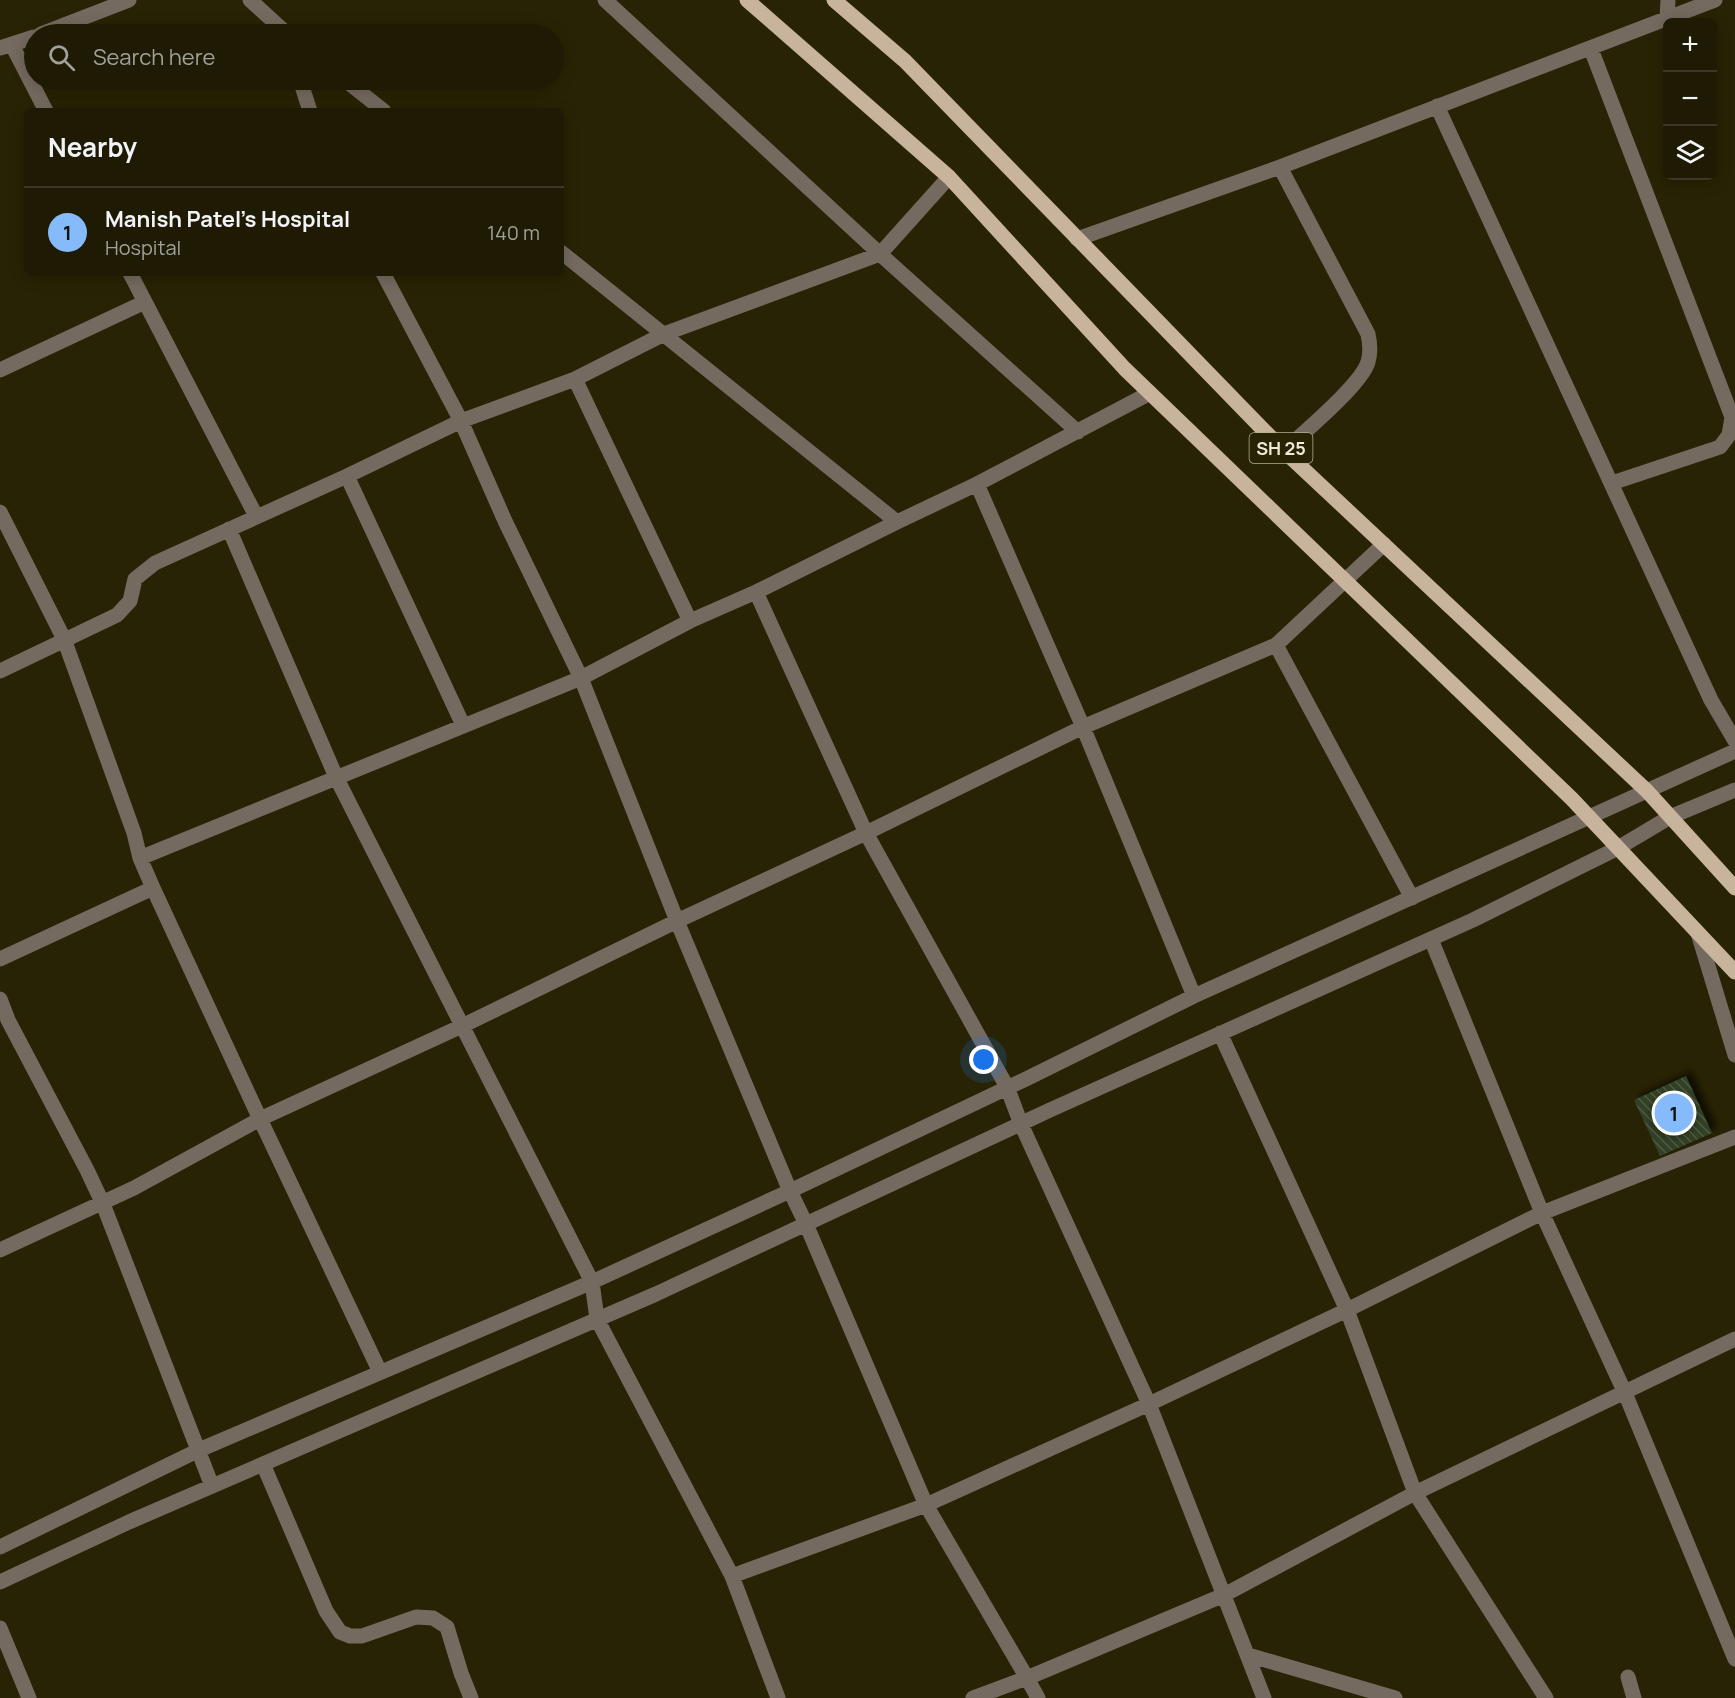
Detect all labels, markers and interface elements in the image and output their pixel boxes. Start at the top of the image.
map controls [1663,18,1717,180]
button: + [1663,18,1717,72]
search box [24,24,564,90]
icon: search [45,41,78,74]
text: Search here [93,42,215,72]
button: − [1663,72,1717,126]
button: layers [1663,126,1717,180]
text: Nearby [48,129,137,165]
text: Manish Patel's Hospital [105,204,350,234]
text: 1 [63,219,72,246]
text: 140 m [487,219,540,246]
text: Hospital [105,234,181,261]
road number: SH 25 [1250,433,1312,463]
your location [969,1045,998,1074]
pin: 1 [1654,1090,1694,1136]

